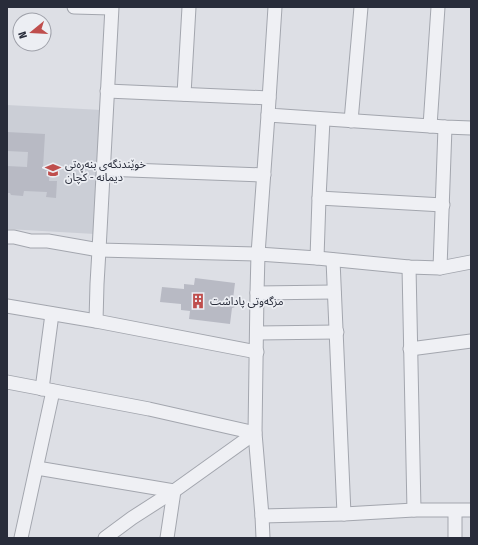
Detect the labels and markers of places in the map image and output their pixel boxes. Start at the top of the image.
place label: خوێندنگەی بنەڕەتی دیمانە - کچان [65,158,146,185]
school or university icon: خوێندنگەی بنەڕەتی دیمانە - کچان [44,161,62,179]
building icon: مزگەوتی پاداشت [189,292,207,310]
place label: مزگەوتی پاداشت [210,295,284,309]

